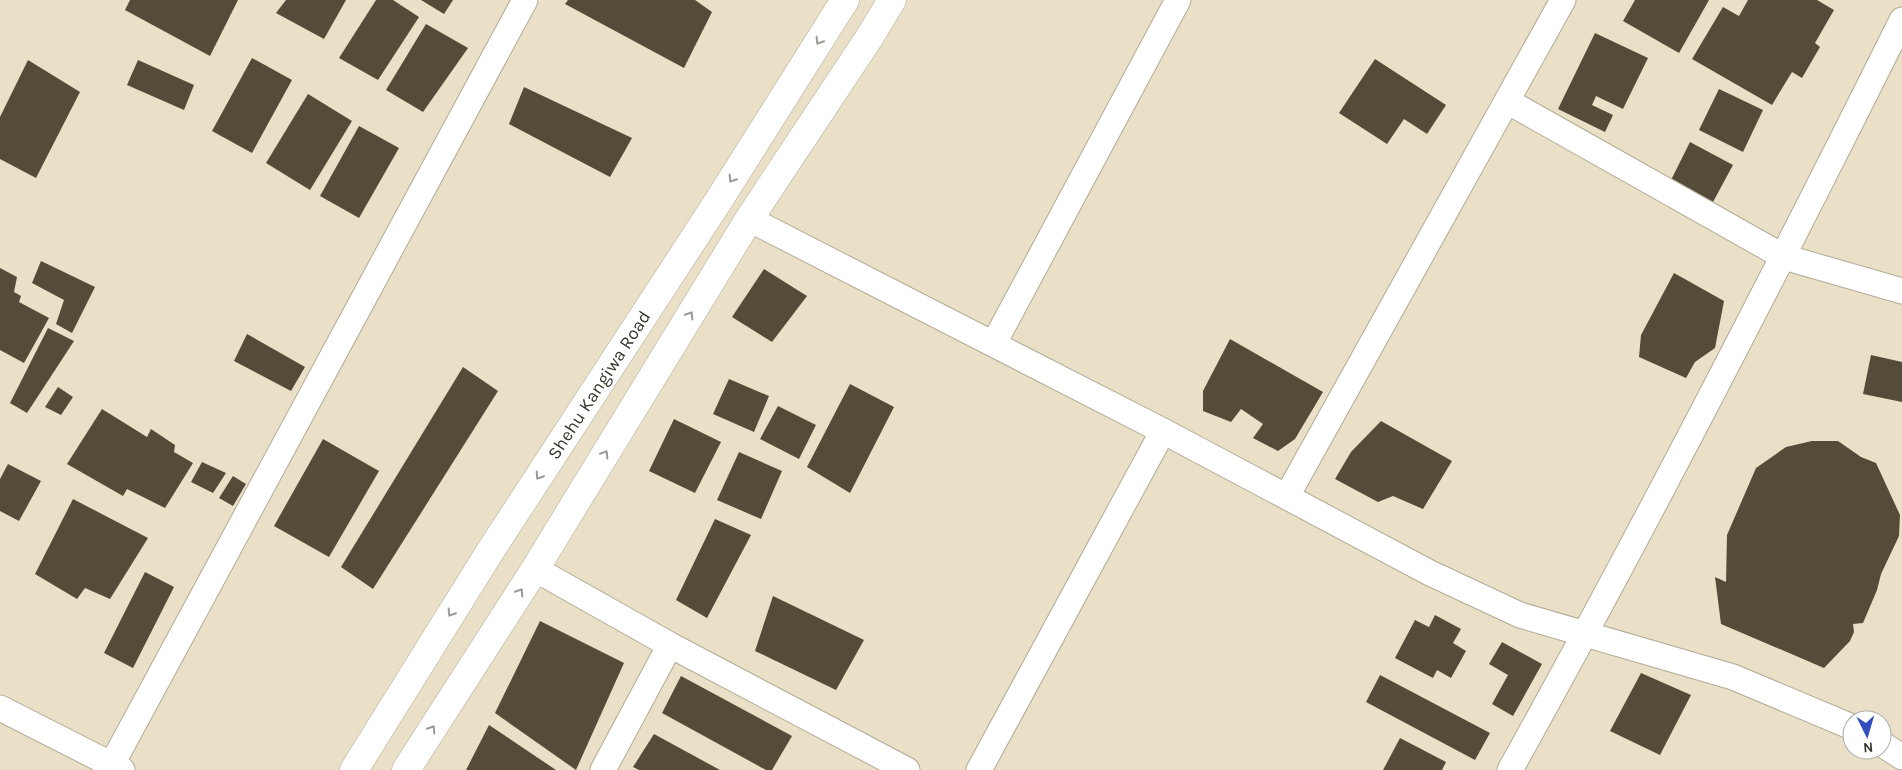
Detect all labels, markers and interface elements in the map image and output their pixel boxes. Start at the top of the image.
one-way arrow [816,36,825,45]
one-way arrow [729,173,739,182]
street label: Shehu Kangiwa Road [543,306,655,464]
one-way arrow [684,312,694,321]
one-way arrow [599,450,609,459]
one-way arrow [536,471,545,480]
one-way arrow [514,588,523,598]
one-way arrow [448,608,458,617]
north arrow [1842,710,1892,760]
one-way arrow [426,725,436,734]
text: N [1862,739,1874,756]

